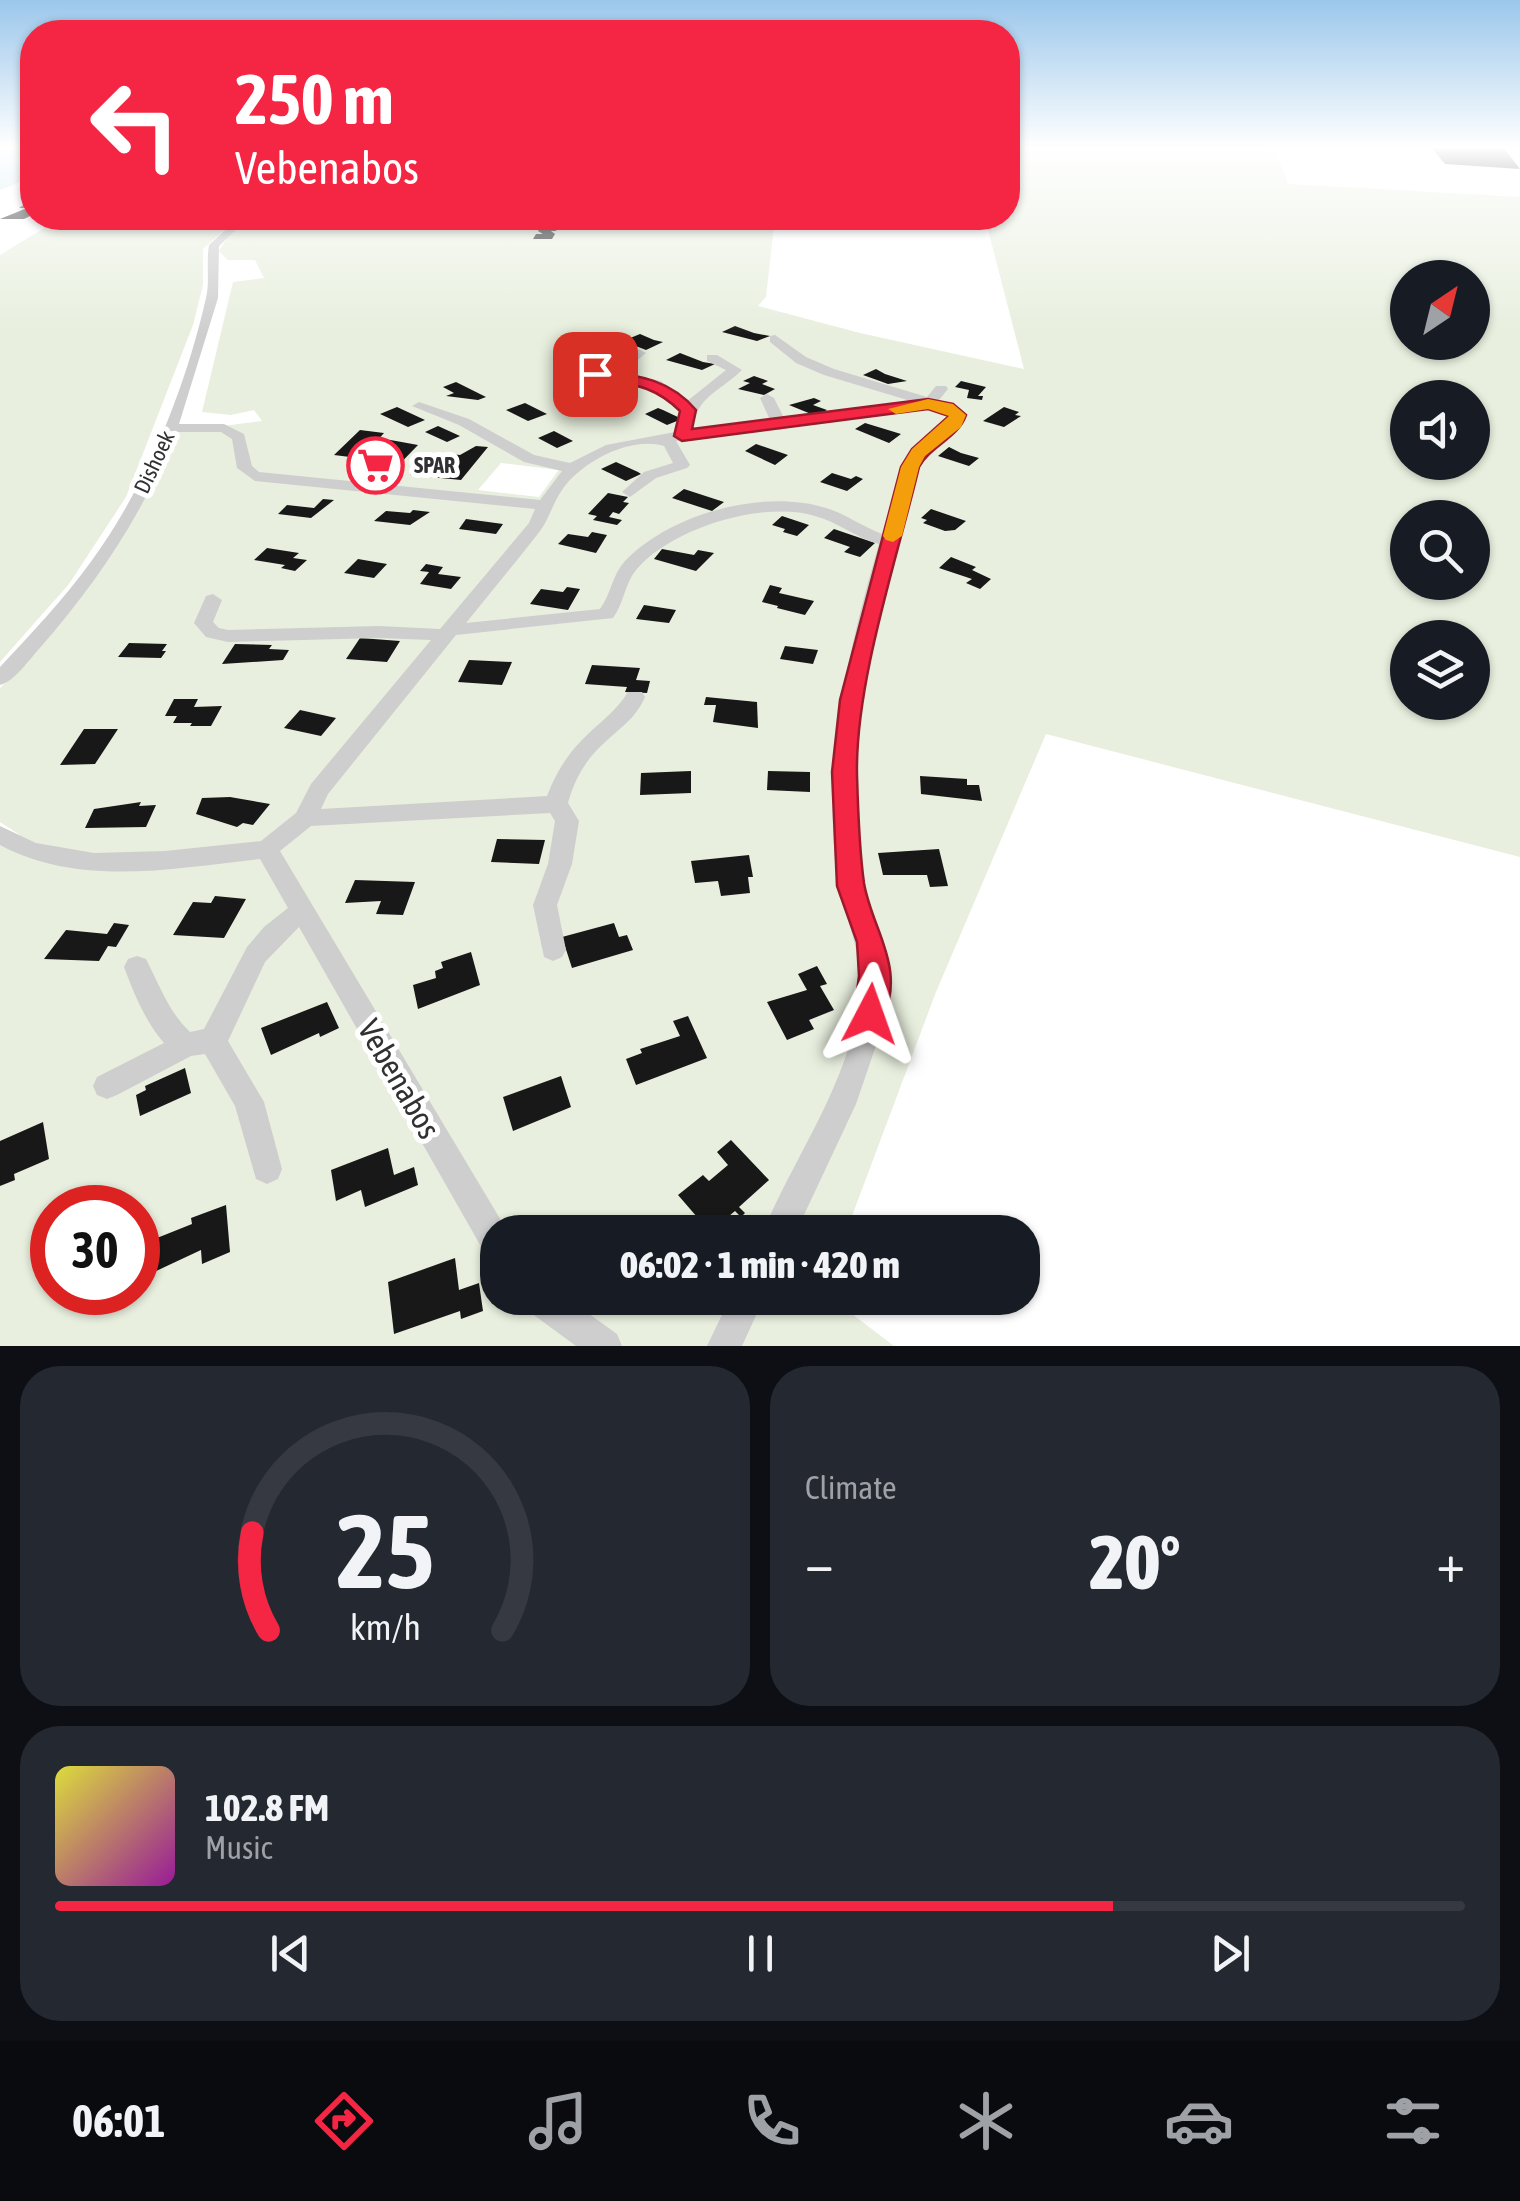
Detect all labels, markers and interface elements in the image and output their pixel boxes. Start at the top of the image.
text: 250 m [235,59,394,139]
icon: left [70,60,200,190]
text: Vebenabos [235,142,419,194]
north arrow [1390,260,1490,360]
map controls [1390,260,1490,720]
pin [553,332,638,417]
icon: arrive [568,347,623,402]
button: sound [1390,380,1490,480]
street label: Dishoek [128,426,180,497]
supermarket icon: SPAR [345,435,405,495]
place label: SPAR [414,452,455,478]
button: search [1390,500,1490,600]
button: layers [1390,620,1490,720]
position arrow [818,962,922,1066]
street label: Vebenabos [351,1013,448,1145]
speed limit sign: 30 [30,1185,160,1315]
text: 06:02 · 1 min · 420 m [620,1243,900,1286]
text: Climate [805,1469,897,1506]
text: 25 [336,1491,434,1610]
text: 20° [1089,1519,1181,1605]
text: − [805,1531,834,1594]
text: + [1436,1531,1465,1594]
text: km/h [350,1607,420,1648]
text: 102.8 FM [205,1786,329,1829]
text: Music [205,1829,272,1866]
icon: previous [263,1926,318,1981]
icon: pause [733,1926,788,1981]
icon: next [1203,1926,1258,1981]
icon: directions [309,2086,379,2156]
icon: music [523,2086,593,2156]
icon: phone [737,2086,807,2156]
icon: climate [951,2086,1021,2156]
icon: car [1164,2086,1234,2156]
icon: filters [1378,2086,1448,2156]
text: 06:01 [72,2095,165,2147]

